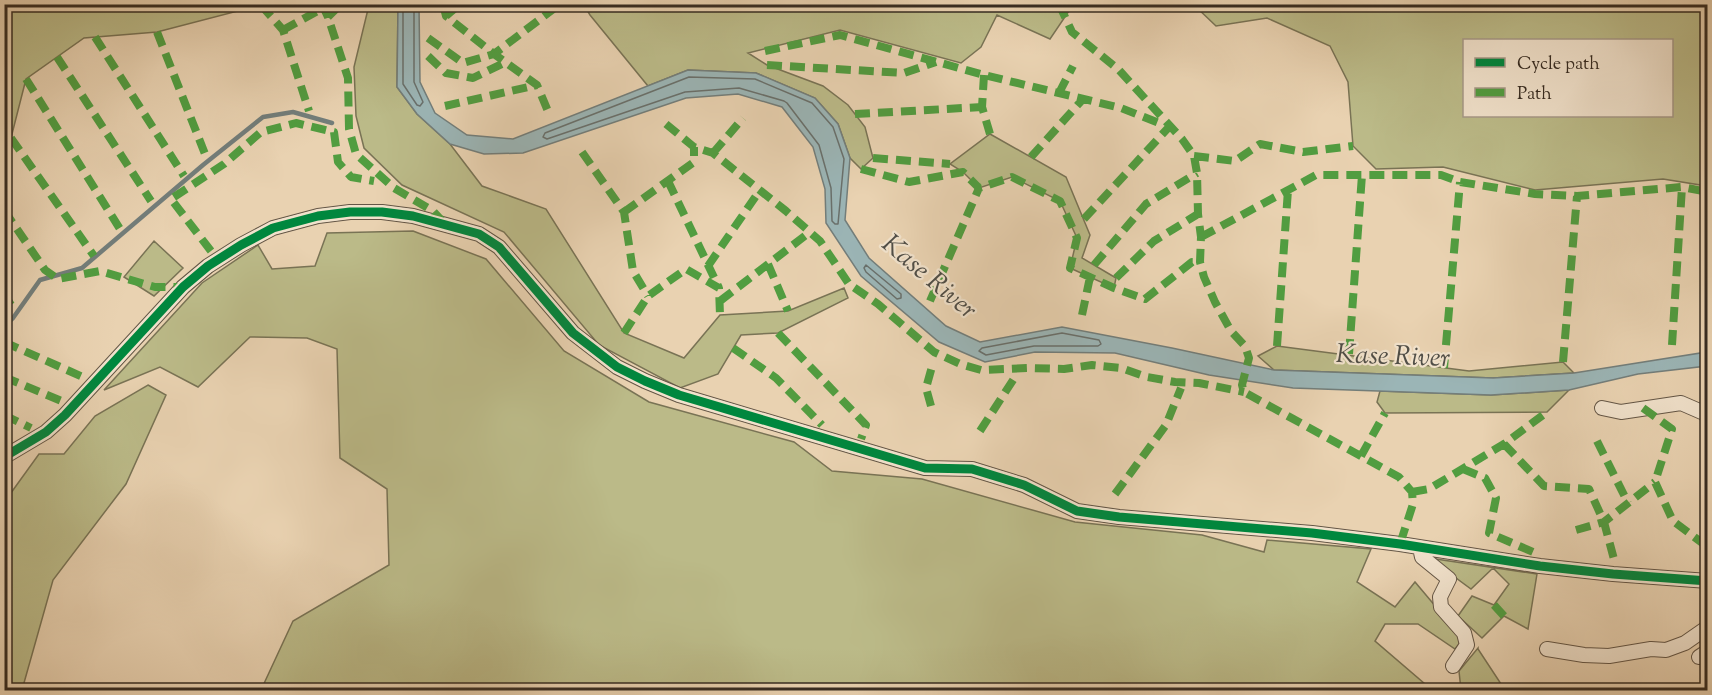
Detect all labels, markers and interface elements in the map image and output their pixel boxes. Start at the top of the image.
legend [1463,39,1673,117]
text: Cycle path [1517,52,1600,78]
text: Path [1517,82,1552,108]
water label: Kase River [872,226,985,330]
water label: Kase River [1335,336,1451,379]

